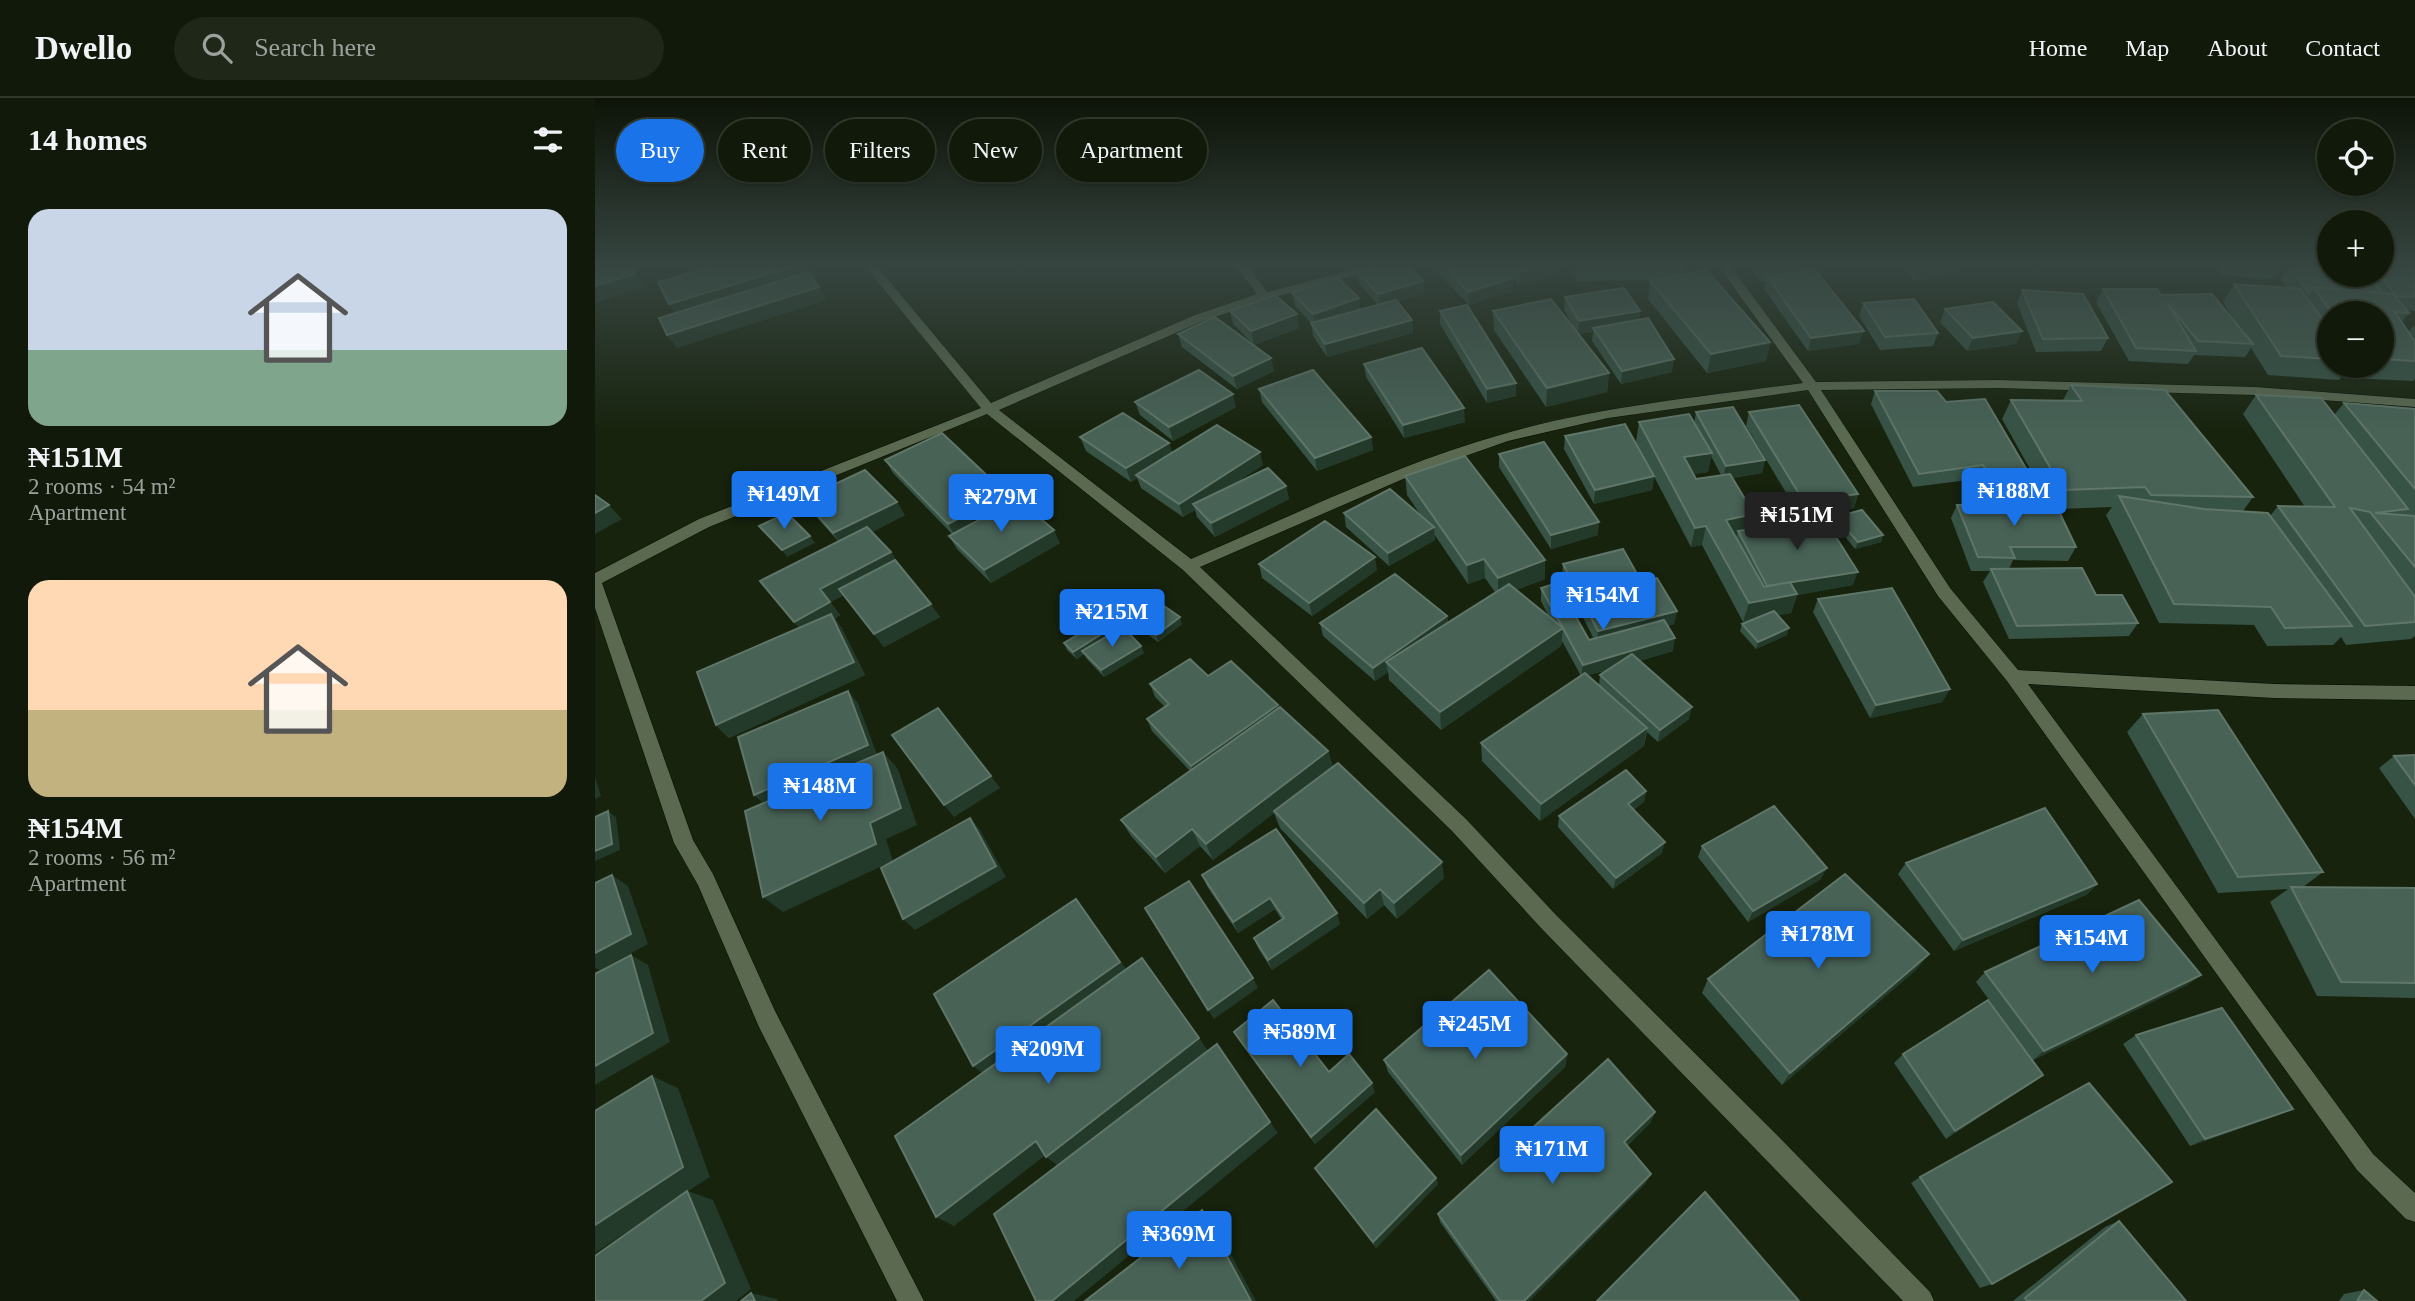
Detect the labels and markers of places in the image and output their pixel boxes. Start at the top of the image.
pin: ₦188M [1965,468,2063,528]
pin: ₦149M [735,472,833,531]
pin: ₦279M [952,474,1050,534]
pin: ₦151M [1748,492,1846,552]
pin: ₦154M [1554,573,1652,632]
pin: ₦215M [1063,589,1161,649]
pin: ₦148M [771,764,869,823]
pin: ₦178M [1769,912,1867,971]
pin: ₦154M [2043,916,2141,975]
pin: ₦245M [1426,1002,1524,1061]
pin: ₦589M [1251,1010,1349,1069]
pin: ₦209M [999,1026,1097,1086]
pin: ₦171M [1503,1126,1601,1186]
pin: ₦369M [1130,1212,1228,1271]

